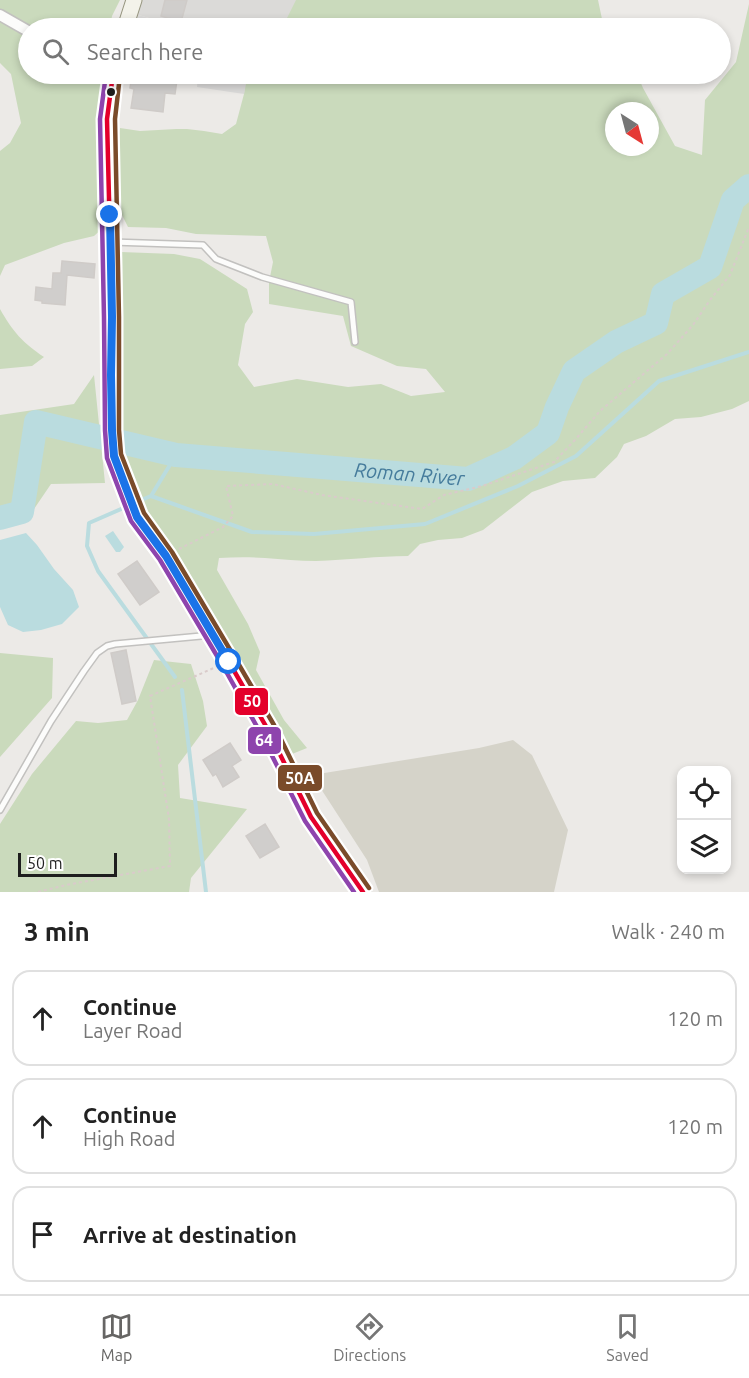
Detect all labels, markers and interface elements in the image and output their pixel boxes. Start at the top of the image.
search box [18,18,731,84]
icon: search [39,35,72,68]
text: Search here [87,39,203,64]
unlabelled marker [105,86,117,98]
north arrow [605,102,659,156]
route end [96,201,122,227]
water label: Roman River [354,458,467,490]
route start [215,648,241,674]
line badge: 50 [234,687,269,716]
text: 50 [243,692,261,710]
line badge: 64 [247,726,282,755]
text: 64 [255,731,273,749]
line badge: 50A [277,764,323,792]
map controls [677,766,731,874]
button: locate [677,766,731,820]
text: 50A [285,769,315,787]
button: layers [677,820,731,874]
scale bar [18,850,117,878]
text: 50 m [27,854,63,872]
text: 3 min [24,917,90,946]
text: Walk · 240 m [612,920,725,943]
text: Continue [83,994,177,1019]
icon: ahead [26,1002,59,1035]
text: 120 m [667,1007,723,1030]
text: Layer Road [83,1019,182,1042]
text: Continue [83,1102,177,1127]
icon: ahead [26,1110,59,1143]
text: 120 m [667,1115,723,1138]
text: High Road [83,1127,175,1150]
icon: arrive [26,1218,59,1251]
text: Arrive at destination [83,1222,297,1247]
tab: Map [100,1310,133,1364]
tab: Directions [333,1310,406,1364]
tab: Saved [606,1310,649,1364]

